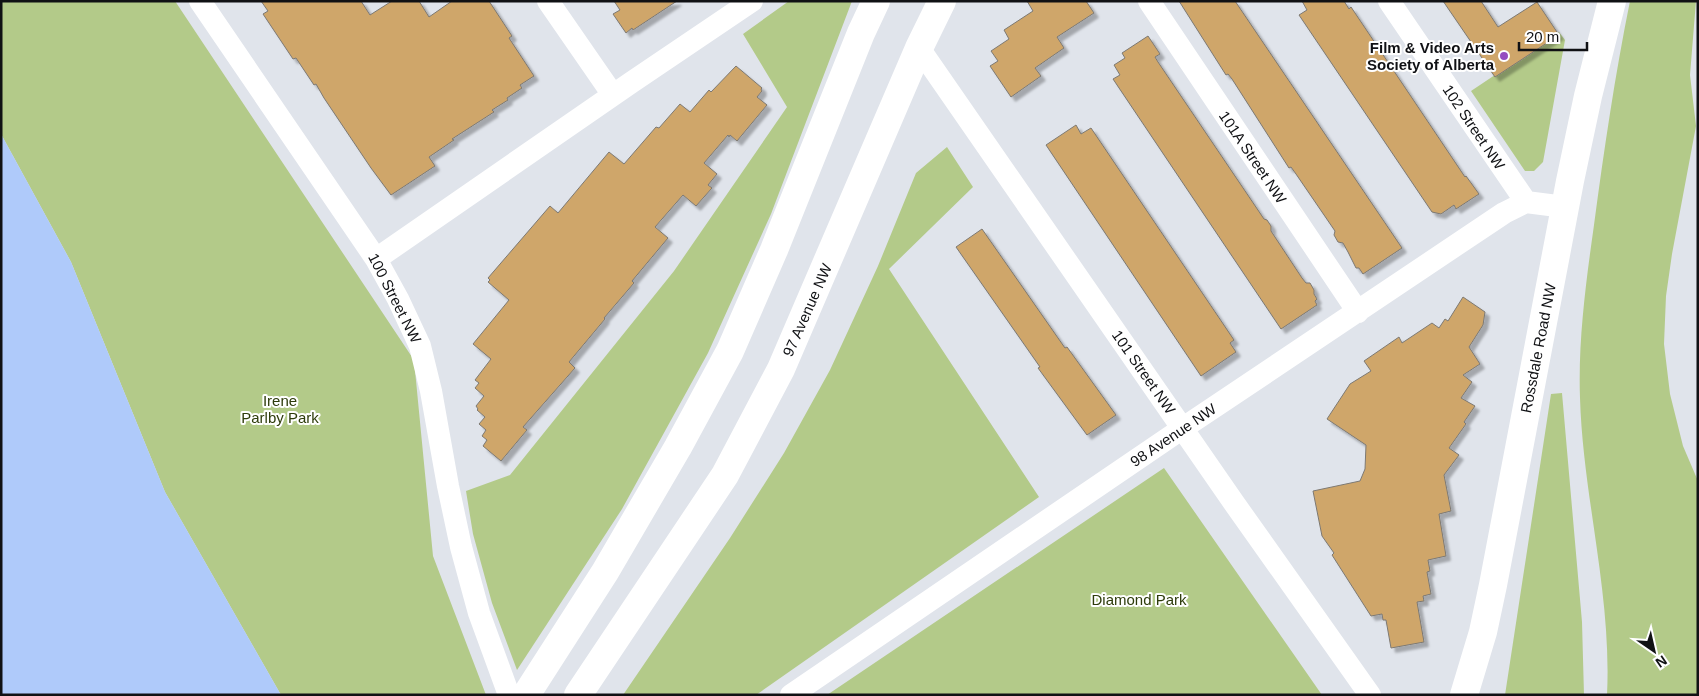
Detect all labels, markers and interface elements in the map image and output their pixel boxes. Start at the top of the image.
scale bar [1519,20,1586,52]
text: 20 m [1526,28,1559,45]
place label: Film & Video Arts Society of Alberta [1367,39,1495,73]
marker: Film & Video Arts Society of Alberta [1498,50,1510,62]
street label: 102 Street NW [1439,81,1509,173]
street label: 101A Street NW [1216,108,1291,207]
street label: 100 Street NW [365,250,425,346]
street label: 97 Avenue NW [779,260,835,359]
street label: Rossdale Road NW [1517,281,1559,414]
street label: 101 Street NW [1109,327,1180,418]
park label: Irene Parlby Park [241,392,319,426]
street label: 98 Avenue NW [1127,400,1220,470]
park label: Diamond Park [1091,591,1187,608]
north arrow [1629,626,1679,676]
text: N [1653,652,1670,671]

